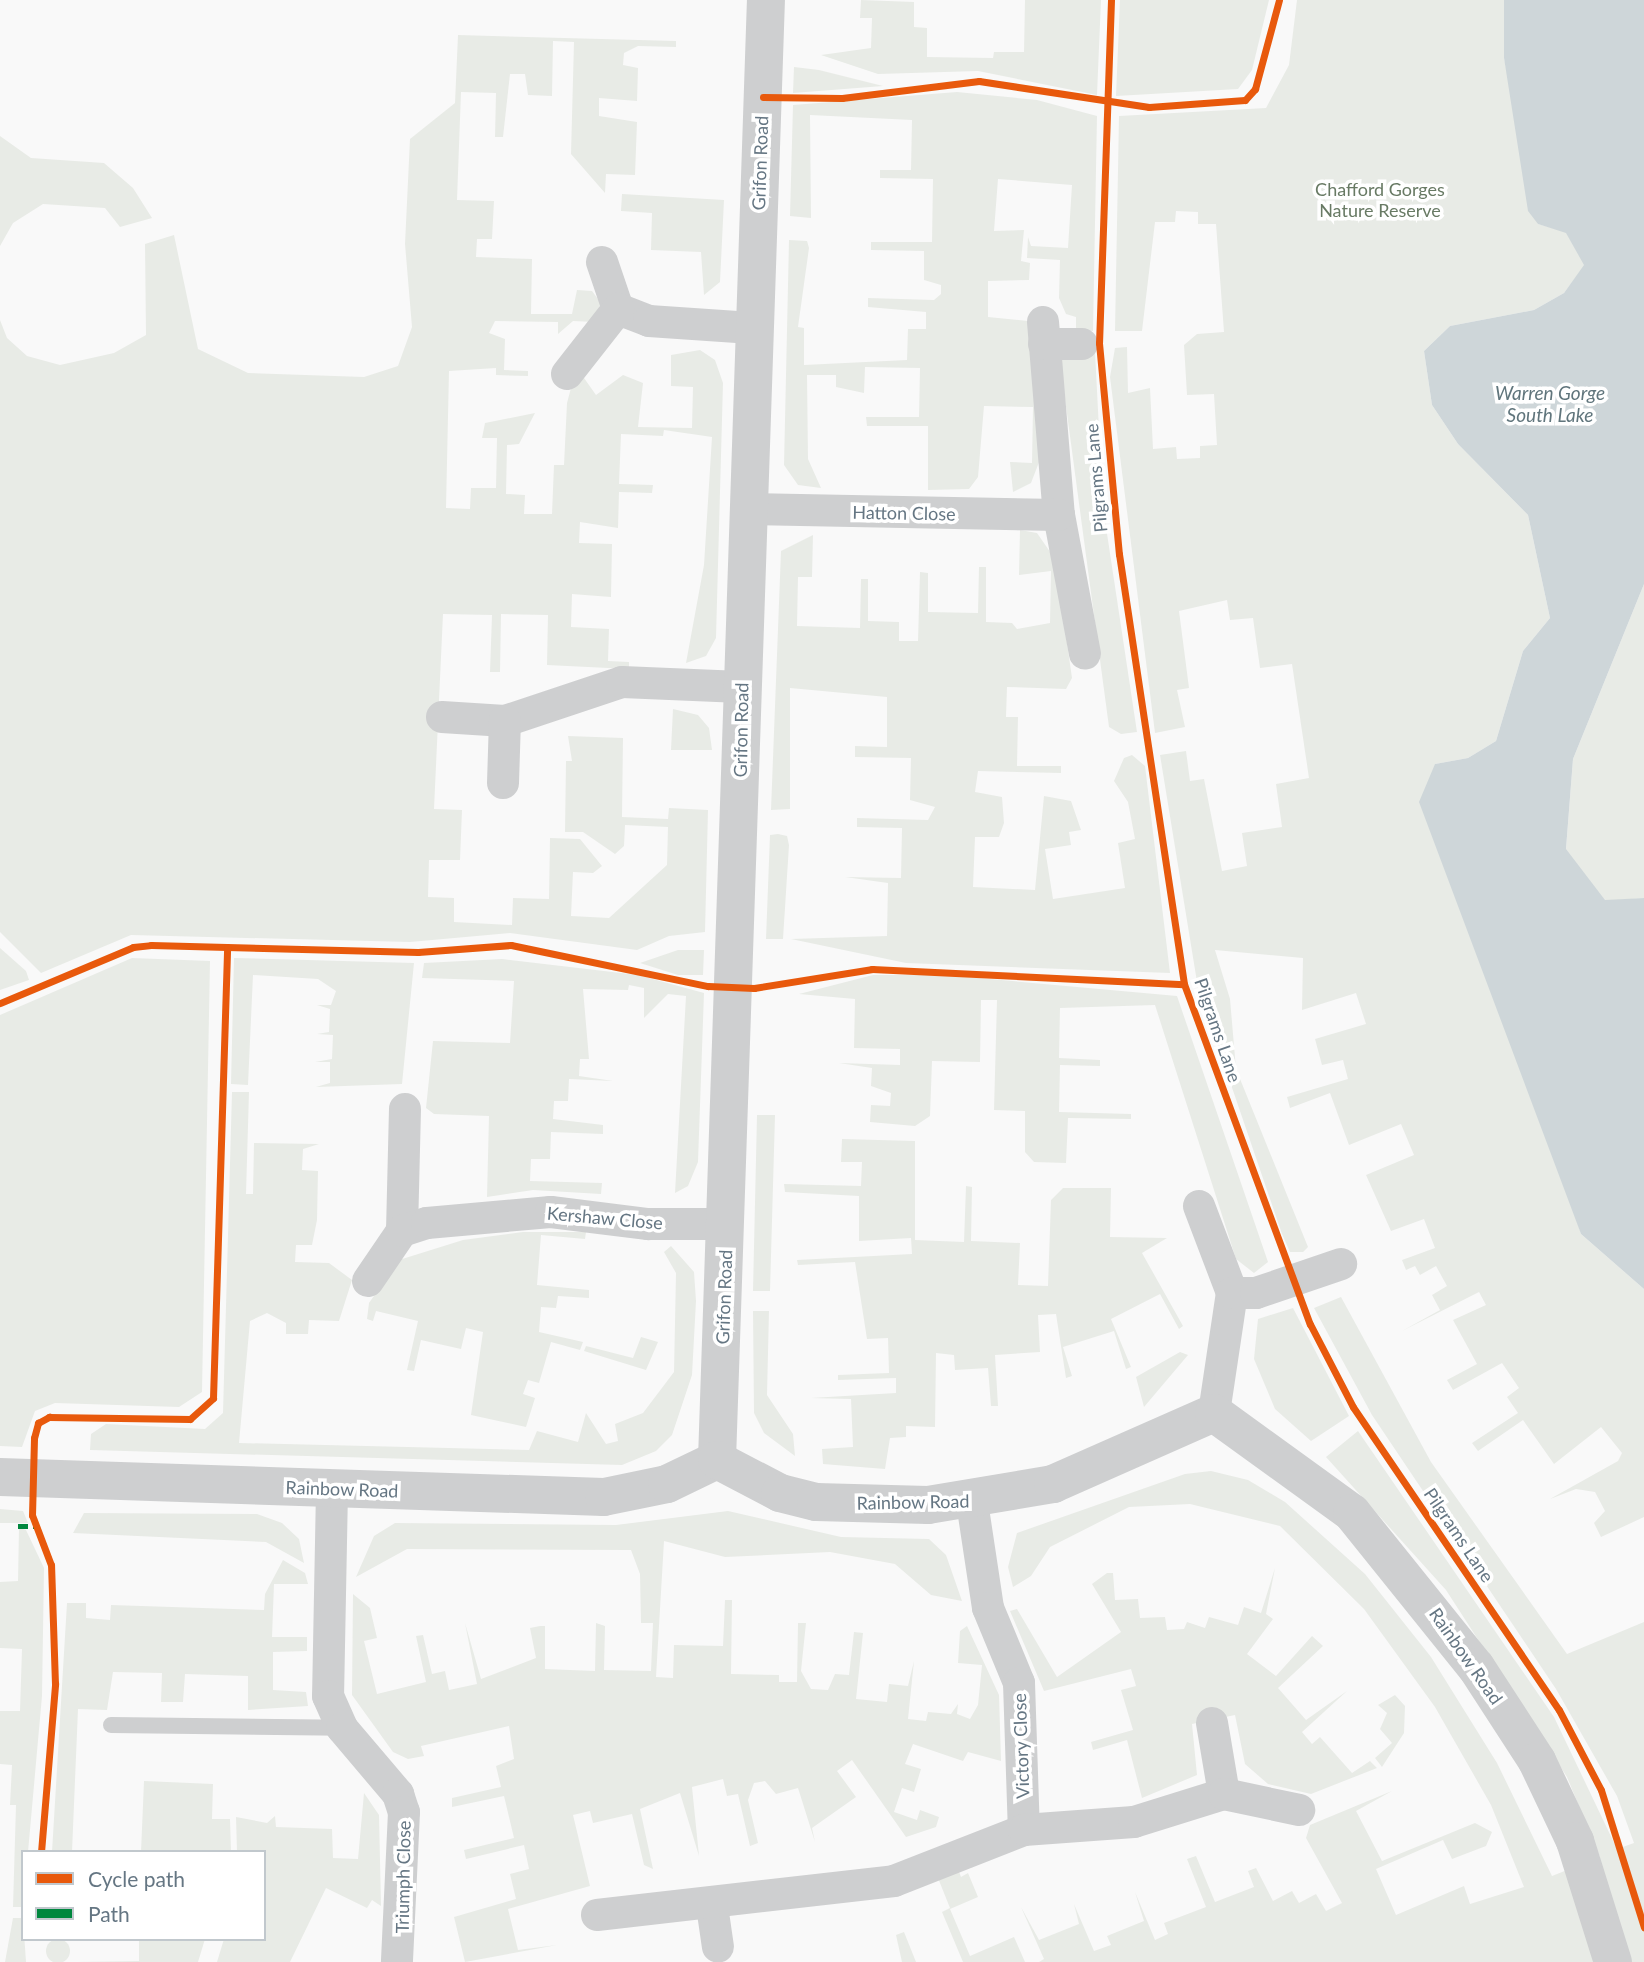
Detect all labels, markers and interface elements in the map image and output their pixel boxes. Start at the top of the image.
street label: Grifon Road [748,115,772,211]
park label: Chafford Gorges Nature Reserve [1315,179,1445,222]
water label: Warren Gorge South Lake [1495,382,1605,426]
street label: Pilgrams Lane [1080,423,1112,533]
street label: Hatton Close [852,501,956,525]
street label: Grifon Road [729,682,753,778]
street label: Pilgrams Lane [1190,975,1246,1085]
street label: Kershaw Close [546,1202,664,1234]
street label: Grifon Road [712,1249,736,1345]
street label: Rainbow Road [285,1476,399,1502]
street label: Pilgrams Lane [1420,1484,1498,1586]
street label: Rainbow Road [856,1490,970,1514]
street label: Rainbow Road [1425,1603,1507,1709]
street label: Victory Close [1008,1693,1034,1799]
street label: Triumph Close [391,1820,415,1934]
legend [21,1850,266,1941]
text: Cycle path [88,1866,185,1891]
text: Path [88,1901,130,1926]

